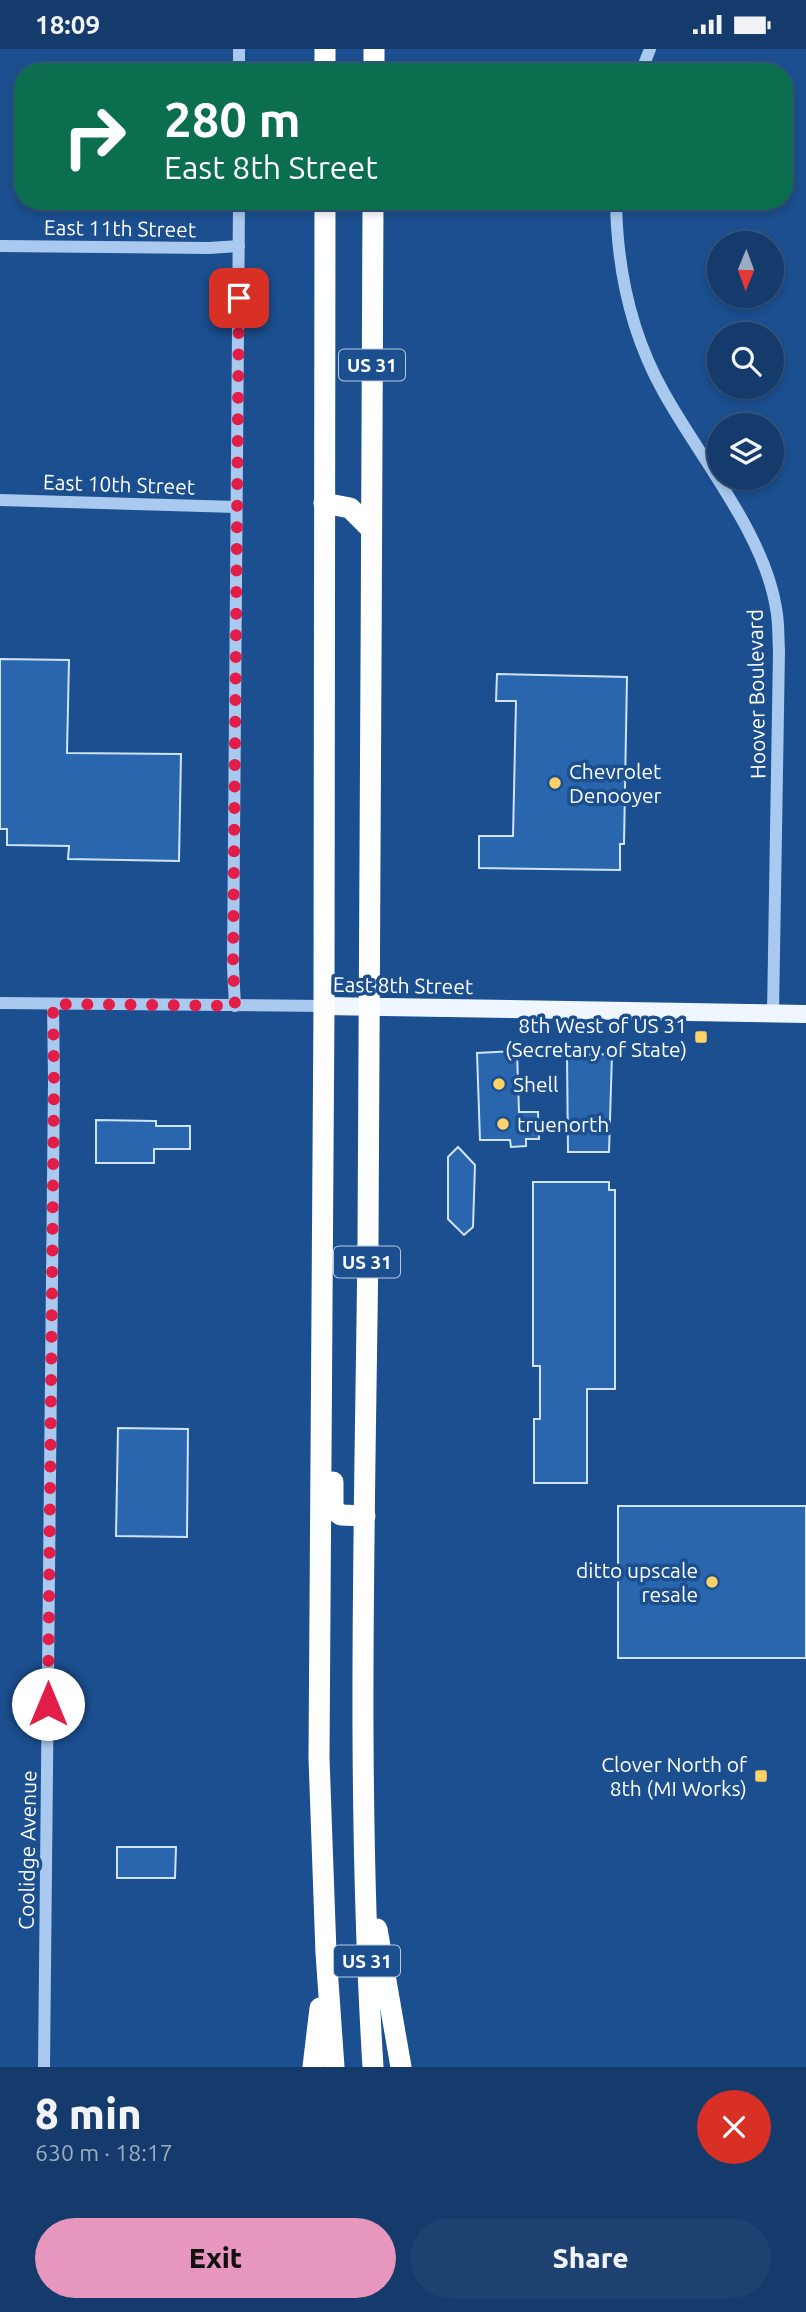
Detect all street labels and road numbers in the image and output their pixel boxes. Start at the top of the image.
street label: East 11th Street [44,215,196,241]
road number: US 31 [339,349,405,381]
street label: East 10th Street [43,469,195,499]
street label: Hoover Boulevard [743,609,769,779]
street label: East 8th Street [333,972,473,998]
road number: US 31 [334,1247,400,1277]
street label: Coolidge Avenue [14,1770,40,1930]
road number: US 31 [334,1945,400,1977]

